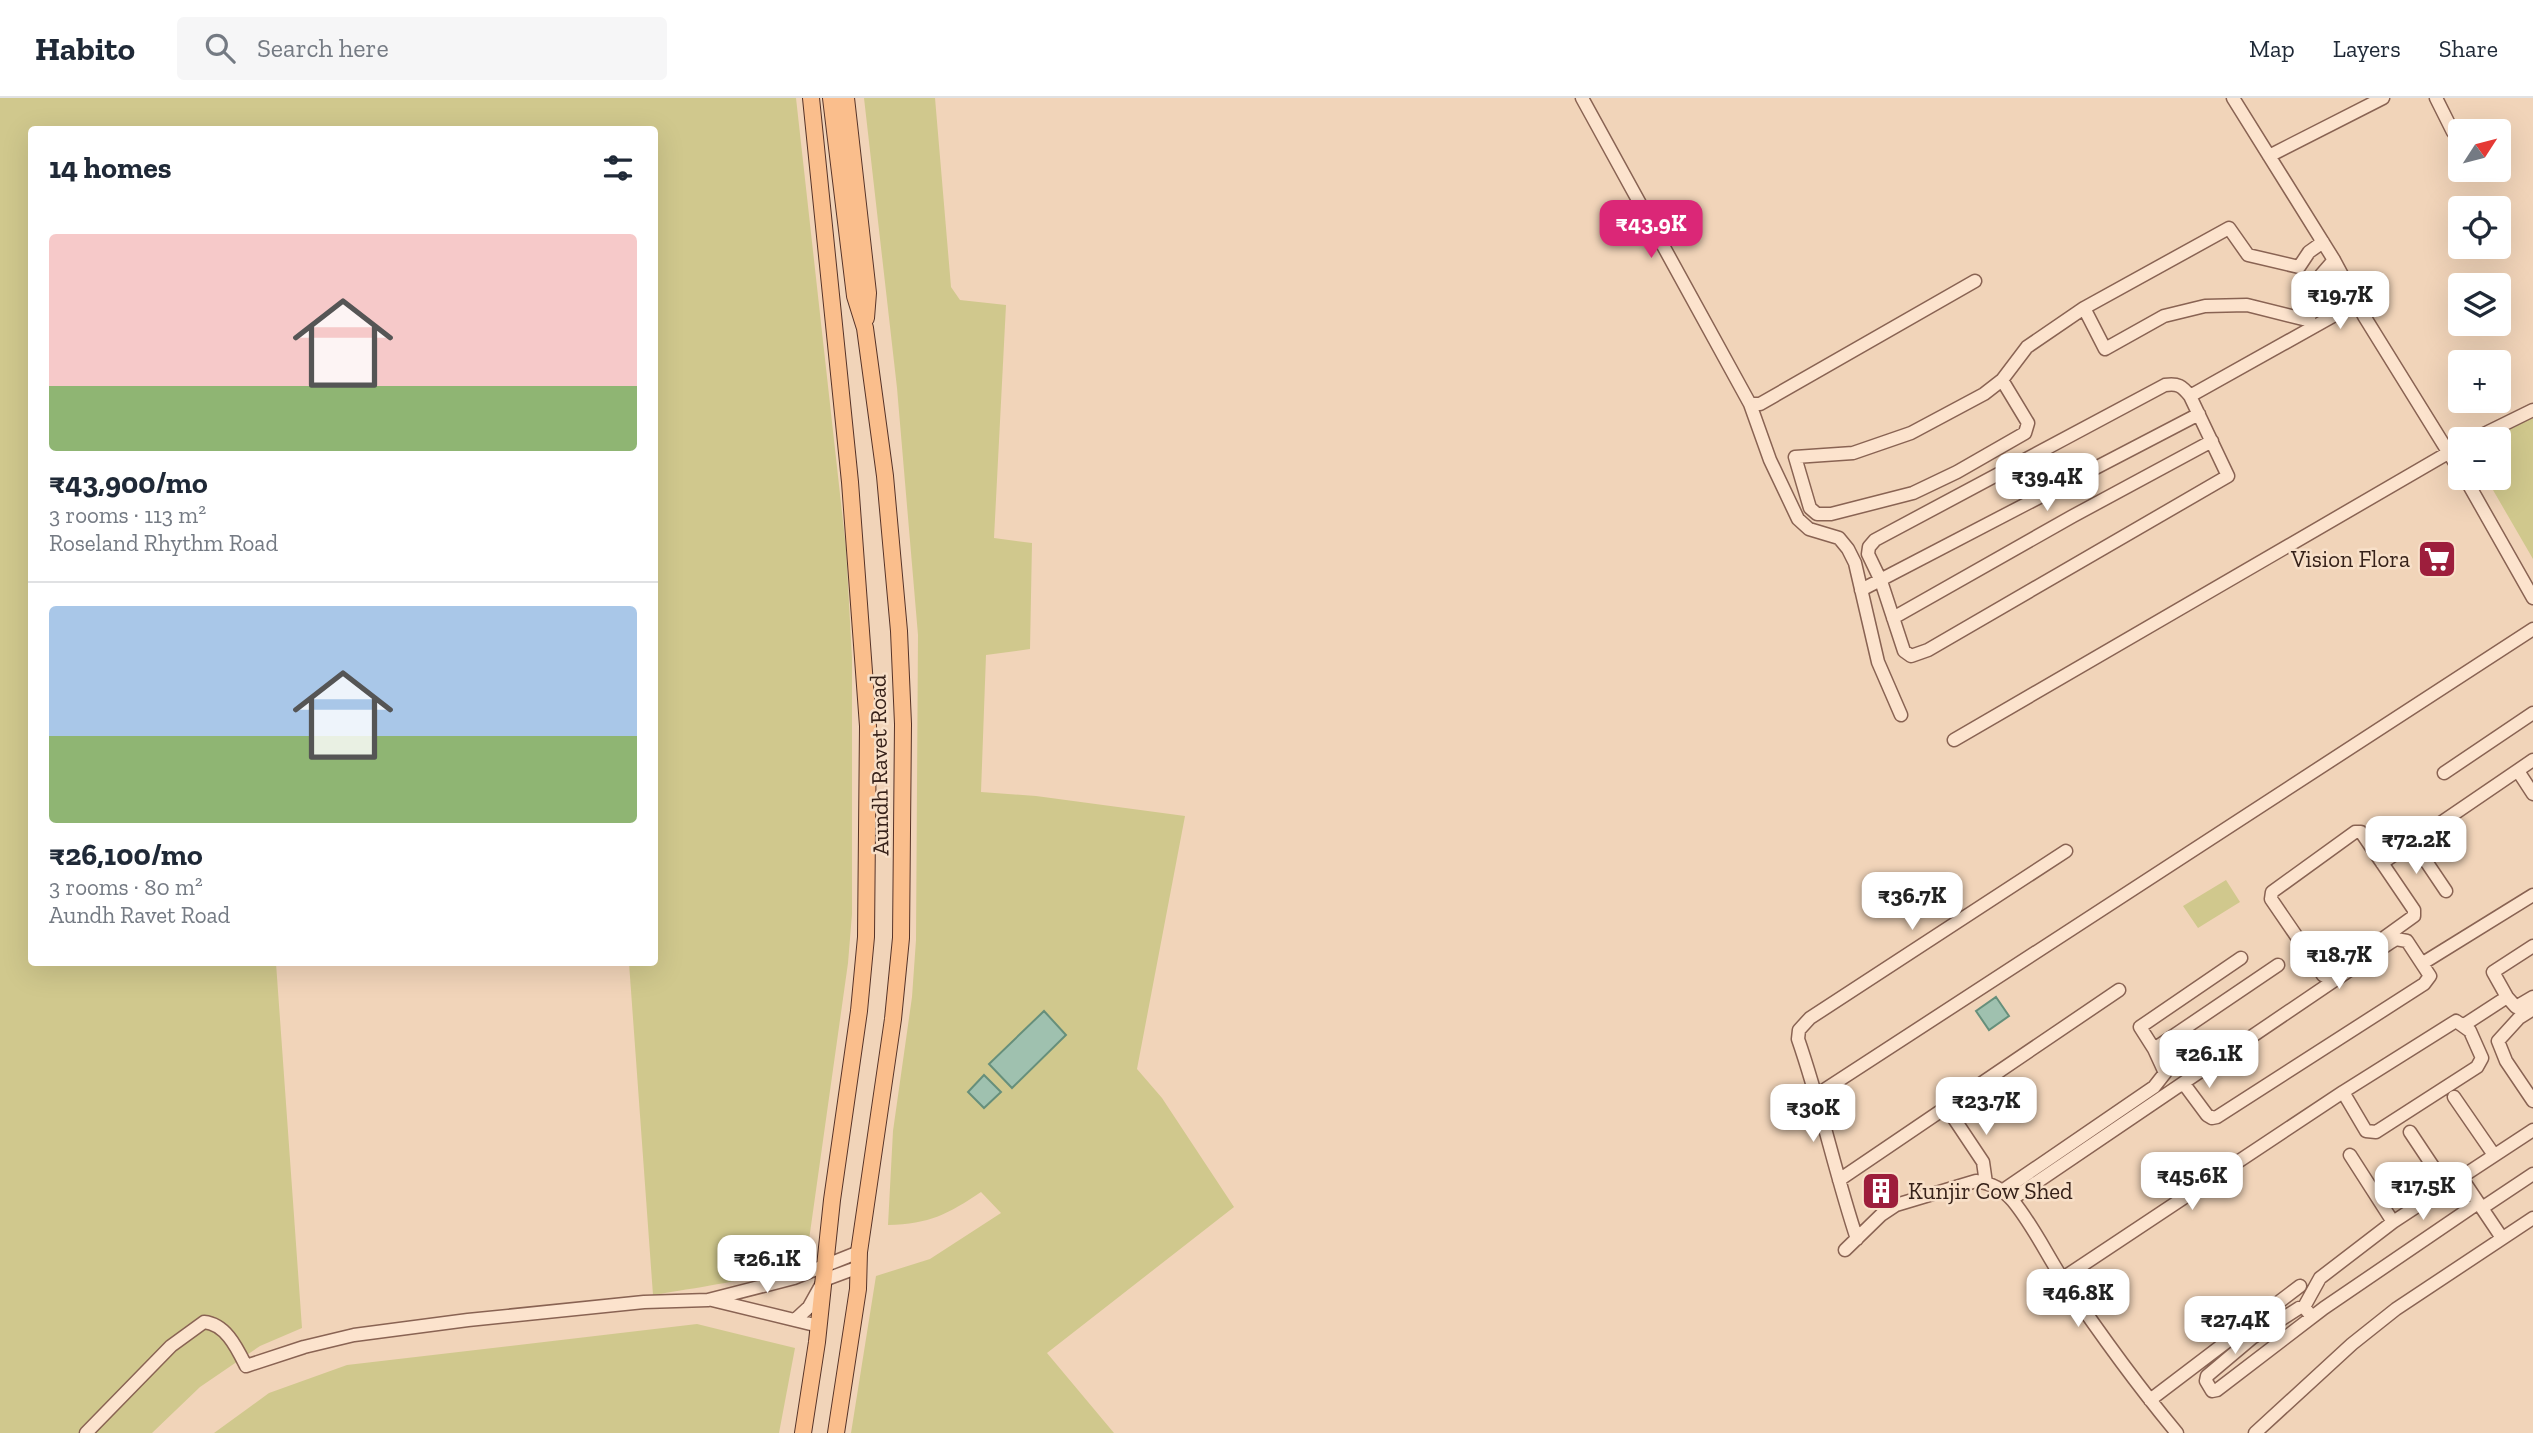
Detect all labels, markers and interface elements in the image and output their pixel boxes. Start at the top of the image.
search box [177,17,667,80]
text: Habito [35,29,135,68]
icon: search [201,29,239,67]
text: Search here [257,32,389,64]
text: Map [2249,34,2295,63]
text: Layers [2333,34,2401,63]
text: Share [2439,34,2498,63]
north arrow [2448,119,2511,182]
map controls [2448,119,2511,490]
icon: filters [599,149,637,187]
text: 14 homes [49,150,172,186]
button: locate [2448,196,2511,259]
pin: ₹43.9K [1594,200,1708,260]
text: ₹43.9K [1616,209,1686,237]
pin: ₹19.7K [2283,272,2397,331]
button: layers [2448,273,2511,336]
icon: home [280,280,406,406]
text: ₹19.7K [2307,280,2373,308]
button: + [2448,350,2511,413]
button: − [2448,427,2511,490]
pin: ₹39.4K [1990,454,2104,513]
text: ₹39.4K [2012,462,2082,490]
text: ₹43,900/mo [49,465,208,501]
text: 3 rooms · 113 m² [49,501,206,529]
text: Roseland Rhythm Road [49,529,278,557]
supermarket icon: Vision Flora [2416,538,2458,580]
place label: Vision Flora [2290,545,2410,573]
icon: home [280,652,406,778]
street label: Aundh Ravet Road [863,674,895,856]
pin: ₹72.2K [2359,816,2473,876]
text: ₹72.2K [2381,825,2451,853]
text: ₹26,100/mo [49,837,203,873]
pin: ₹36.7K [1855,872,1969,932]
text: 3 rooms · 80 m² [49,873,203,901]
text: ₹36.7K [1878,881,1946,909]
text: Aundh Ravet Road [49,901,230,929]
pin: ₹18.7K [2282,932,2396,991]
text: ₹18.7K [2306,940,2372,968]
pin: ₹26.1K [2152,1030,2266,1090]
text: ₹26.1K [2175,1039,2243,1067]
pin: ₹23.7K [1929,1077,2043,1137]
pin: ₹30K [1772,1084,1854,1144]
text: ₹23.7K [1952,1086,2020,1114]
text: ₹30K [1786,1093,1840,1121]
pin: ₹45.6K [2135,1152,2249,1212]
text: ₹45.6K [2157,1161,2227,1189]
pin: ₹17.5K [2366,1162,2480,1222]
building icon: Kunjir Cow Shed [1860,1170,1902,1212]
text: ₹17.5K [2391,1171,2455,1199]
place label: Kunjir Cow Shed [1908,1177,2073,1205]
pin: ₹26.1K [710,1236,824,1295]
text: ₹26.1K [733,1244,801,1272]
pin: ₹46.8K [2021,1270,2135,1329]
text: ₹46.8K [2043,1278,2113,1306]
pin: ₹27.4K [2178,1296,2292,1356]
text: ₹27.4K [2200,1305,2270,1333]

